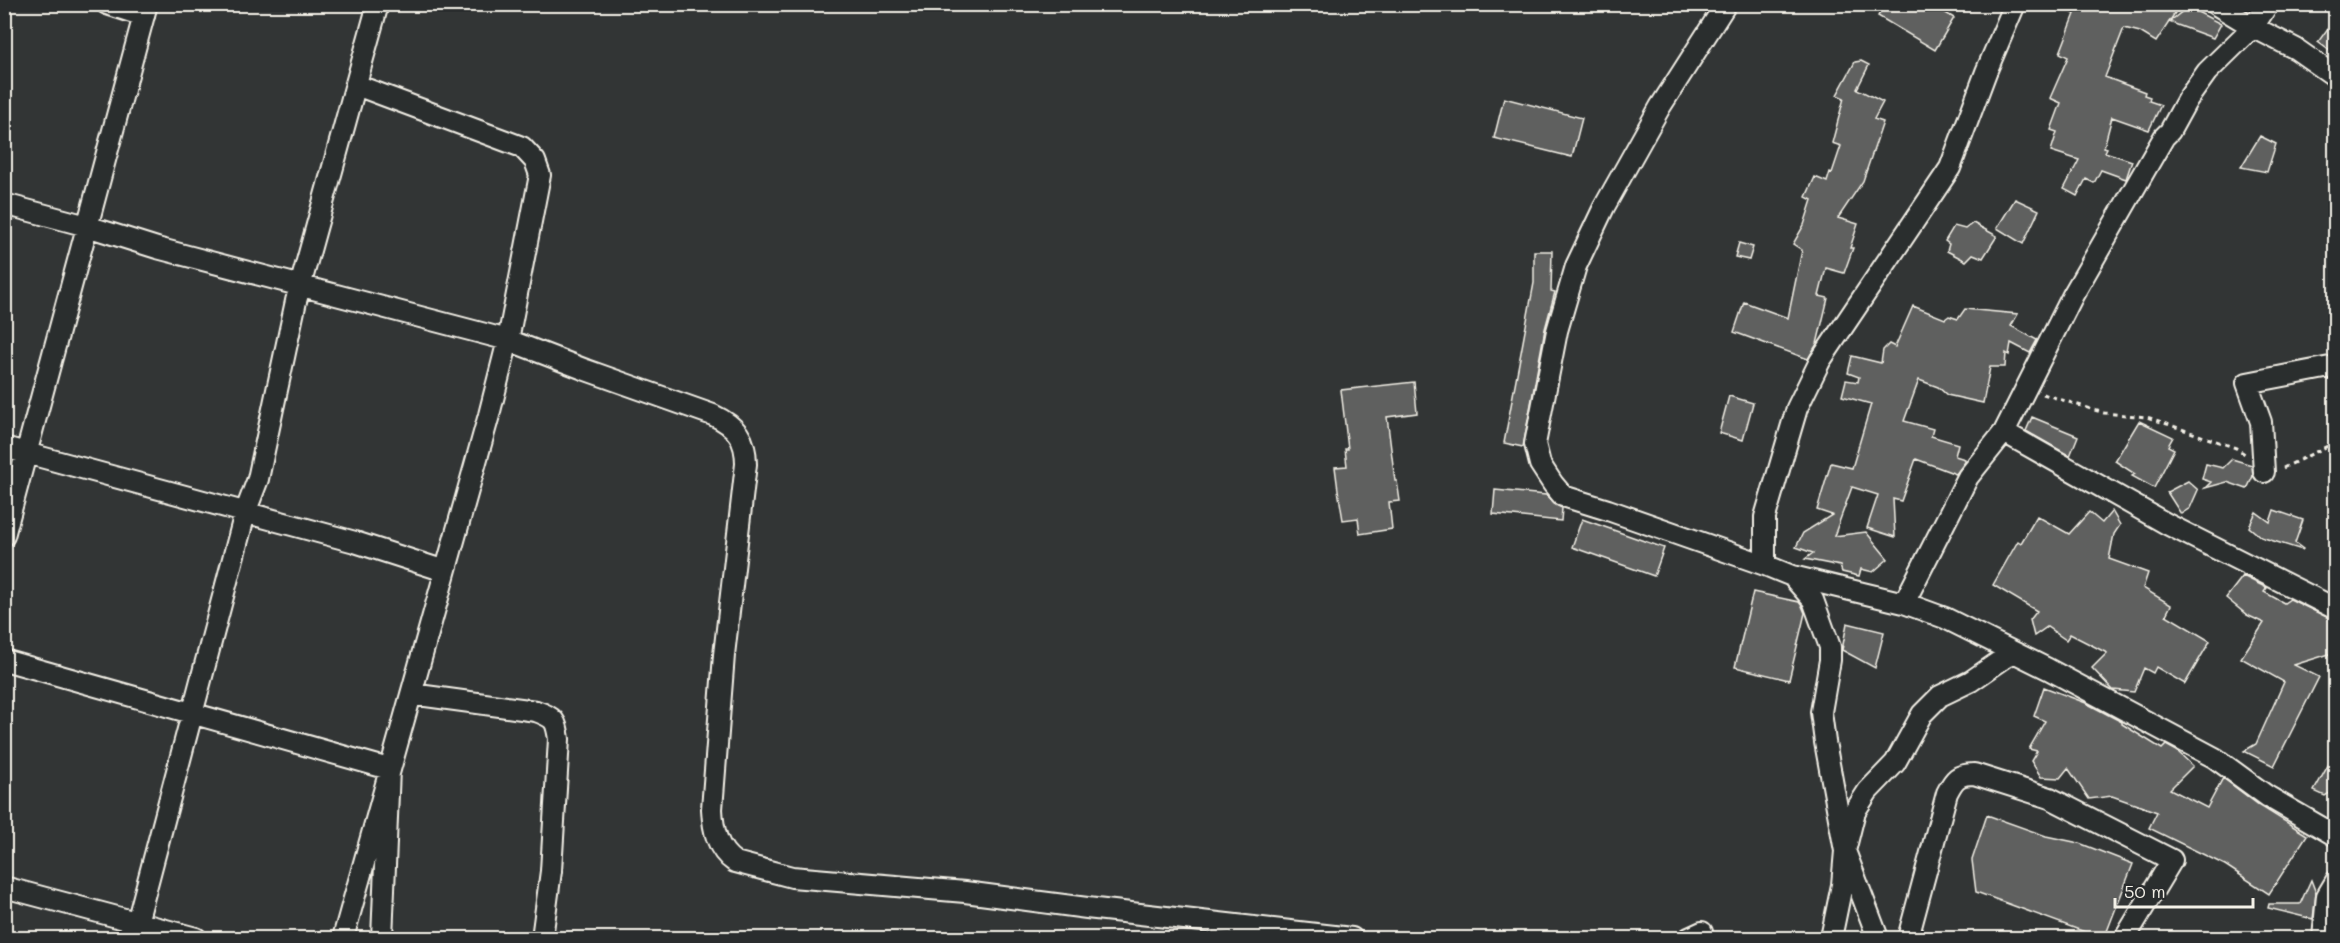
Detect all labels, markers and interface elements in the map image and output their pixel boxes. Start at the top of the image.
scale bar [2115,871,2253,909]
text: 50 m [2124,879,2166,903]

